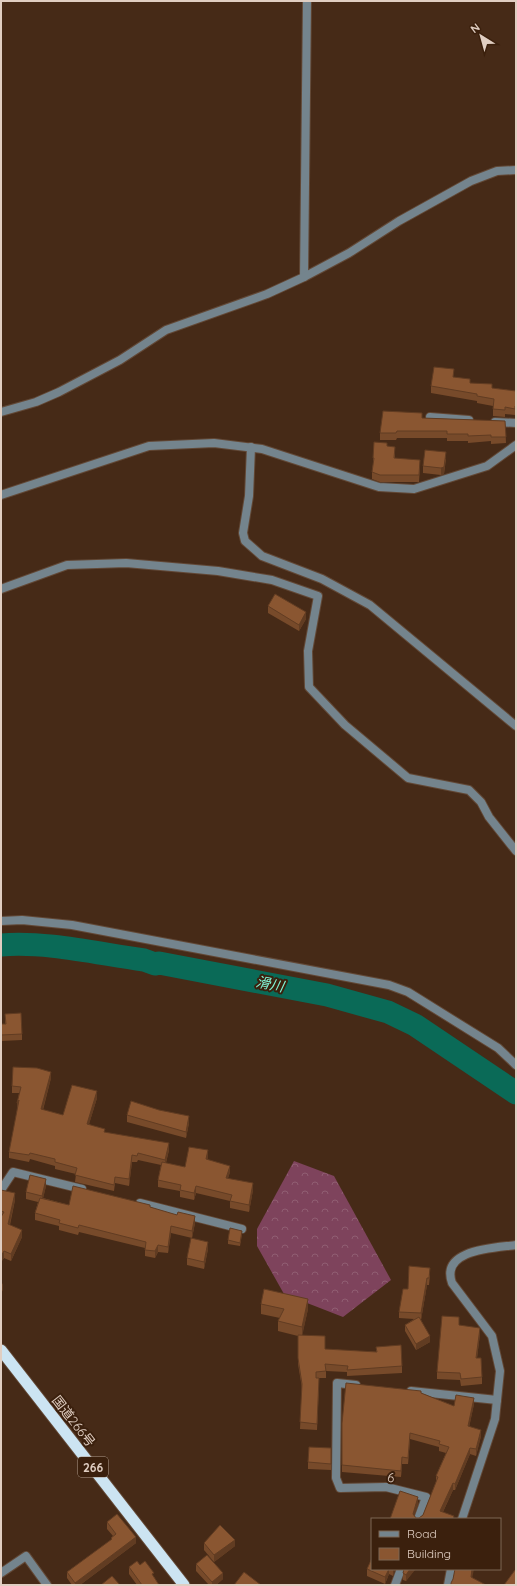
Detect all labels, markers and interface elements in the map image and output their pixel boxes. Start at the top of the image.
north arrow [461,16,501,56]
text: N [468,20,482,36]
water label: 滑川 [255,972,287,996]
street label: 国道266号 [49,1392,99,1450]
road number: 266 [78,1457,108,1477]
street label: 6 [386,1469,396,1485]
legend [371,1518,501,1570]
text: Road [407,1526,437,1541]
text: Building [407,1546,451,1561]

